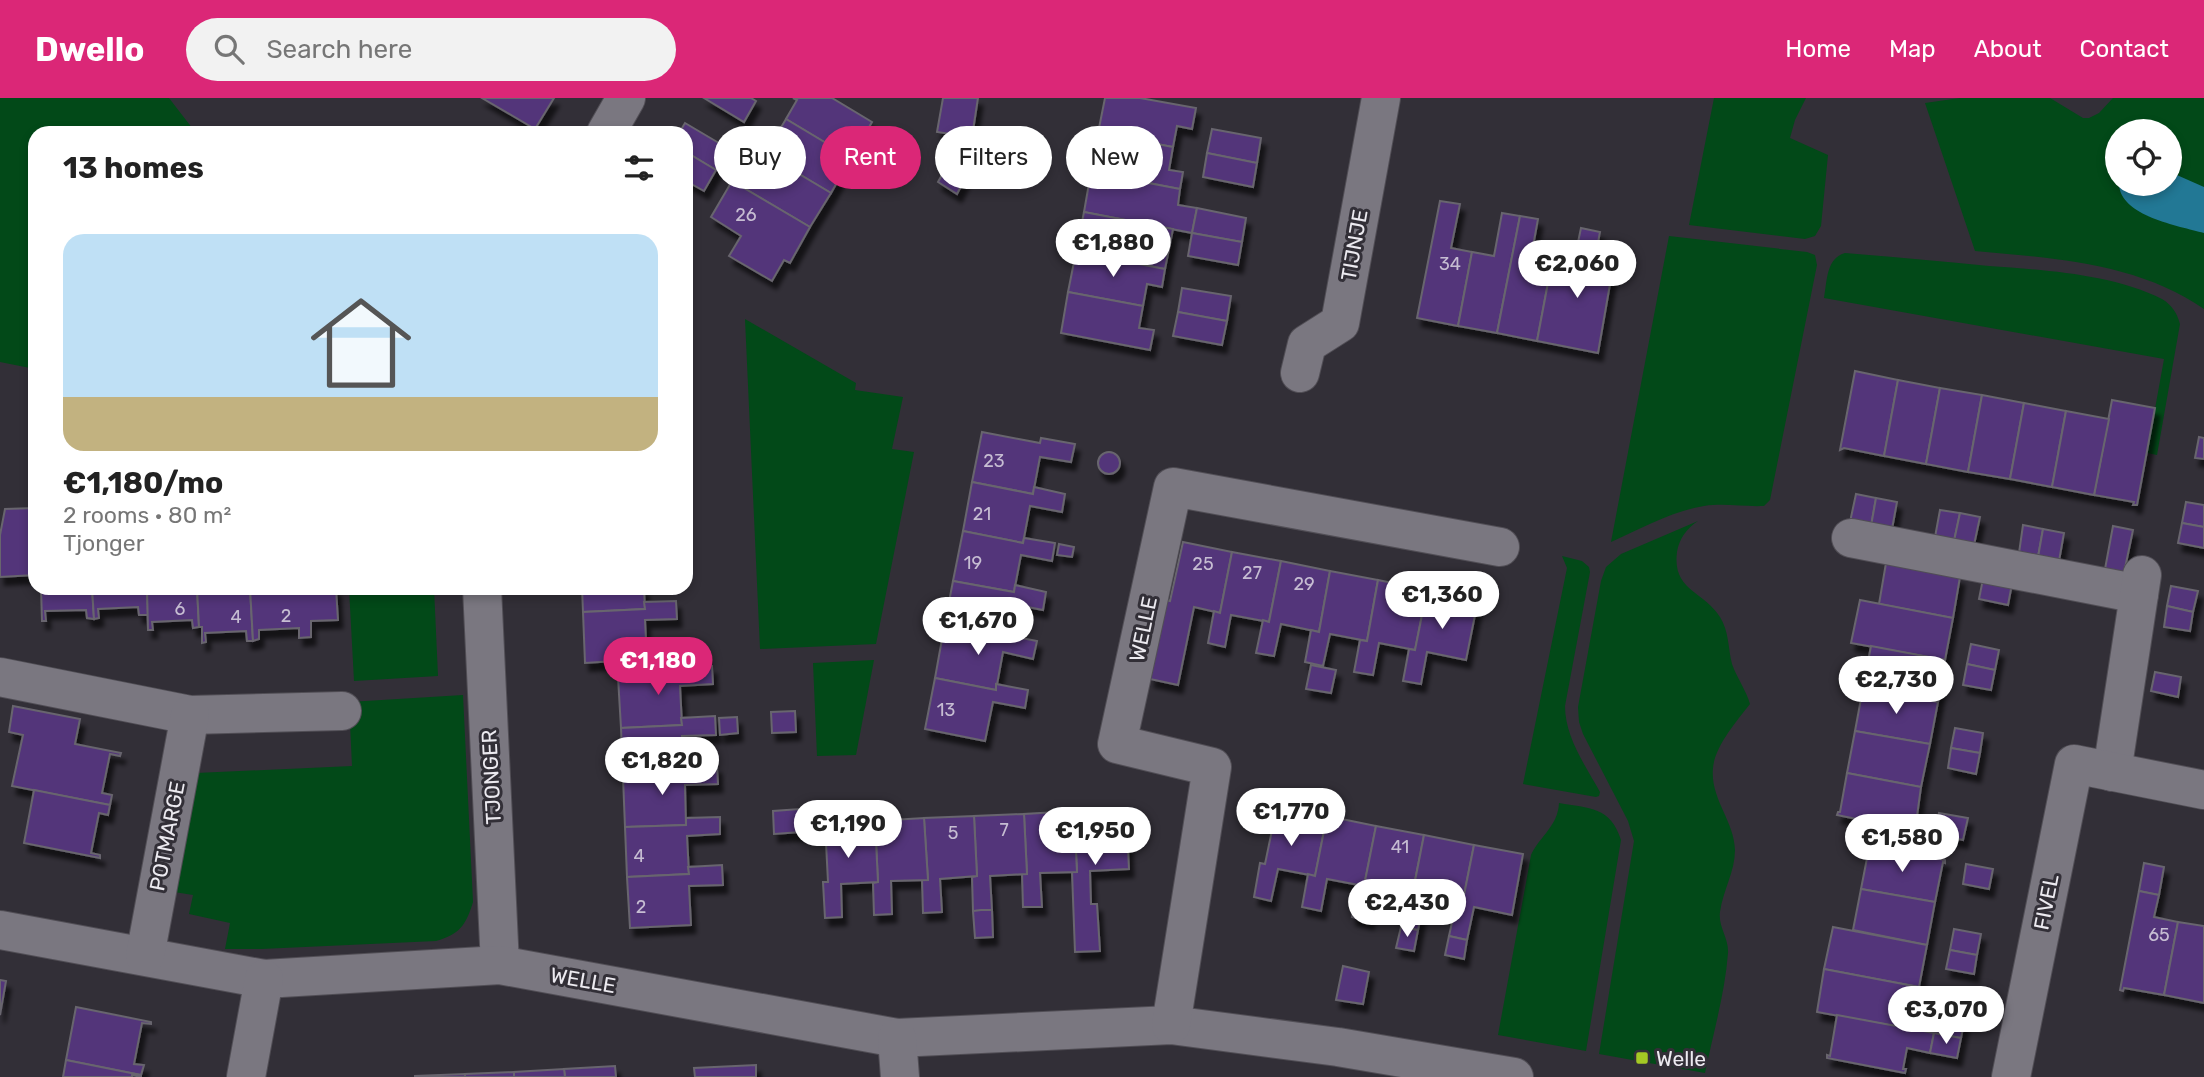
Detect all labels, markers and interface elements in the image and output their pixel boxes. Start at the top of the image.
search box [186,18,676,81]
text: Dwello [35,30,144,69]
icon: search [210,30,248,68]
text: Search here [266,34,412,65]
text: Home [1785,35,1851,63]
text: Map [1889,35,1936,63]
text: About [1974,35,2042,63]
text: Contact [2080,35,2169,63]
map controls [2105,119,2182,196]
button: locate [2105,119,2182,196]
chip: Buy [714,126,806,189]
chip: Rent [820,126,921,189]
chip: Filters [935,126,1052,189]
chip: New [1066,126,1163,189]
icon: filters [620,149,658,187]
text: 13 homes [63,150,204,186]
house number: 26 [735,204,757,226]
street label: TIJNJE [1335,207,1373,283]
pin: €1,880 [1056,220,1170,279]
text: €1,880 [1072,228,1154,256]
pin: €2,060 [1520,240,1634,300]
text: €2,060 [1534,249,1620,277]
house number: 34 [1439,253,1461,275]
icon: home [298,280,424,406]
house number: 23 [983,450,1005,472]
text: €1,180/mo [63,465,223,501]
text: 2 rooms · 80 m² [63,501,231,529]
house number: 21 [973,503,991,525]
text: Tjonger [63,529,144,557]
house number: 19 [964,552,982,574]
house number: 25 [1192,553,1214,575]
house number: 27 [1242,562,1262,584]
pin: €1,360 [1385,572,1499,631]
house number: 29 [1293,573,1315,595]
text: €1,360 [1401,580,1483,608]
street label: WELLE [1124,594,1162,664]
house number: 6 [175,598,186,620]
pin: €1,670 [921,598,1035,657]
house number: 2 [281,605,291,627]
house number: 4 [230,606,242,628]
text: €1,670 [939,606,1017,634]
pin: €1,180 [601,638,715,697]
text: €1,180 [619,646,697,674]
pin: €2,730 [1839,656,1953,716]
text: €2,730 [1855,665,1937,693]
house number: 13 [937,699,955,721]
street label: TJONGER [476,729,506,825]
pin: €1,820 [605,738,719,797]
text: €1,820 [621,746,703,774]
street label: POTMARGE [144,779,190,893]
pin: €1,770 [1234,788,1348,848]
text: €1,770 [1252,797,1330,825]
pin: €1,190 [791,800,905,860]
pin: €1,950 [1038,808,1152,867]
text: €1,190 [810,809,886,837]
pin: €1,580 [1845,814,1959,874]
text: €1,950 [1055,816,1135,844]
house number: 7 [999,819,1009,841]
house number: 5 [948,822,958,844]
text: €1,580 [1861,823,1943,851]
house number: 41 [1391,836,1409,858]
house number: 4 [633,845,645,867]
street label: FIVEL [2028,872,2064,932]
pin: €2,430 [1350,880,1464,939]
text: €2,430 [1364,888,1450,916]
house number: 2 [636,896,646,918]
house number: 65 [2148,924,2170,946]
street label: WELLE [548,962,618,998]
pin: €3,070 [1889,986,2003,1046]
text: €3,070 [1904,995,1988,1023]
place label: Welle [1656,1046,1706,1071]
marker: Welle [1634,1050,1650,1066]

